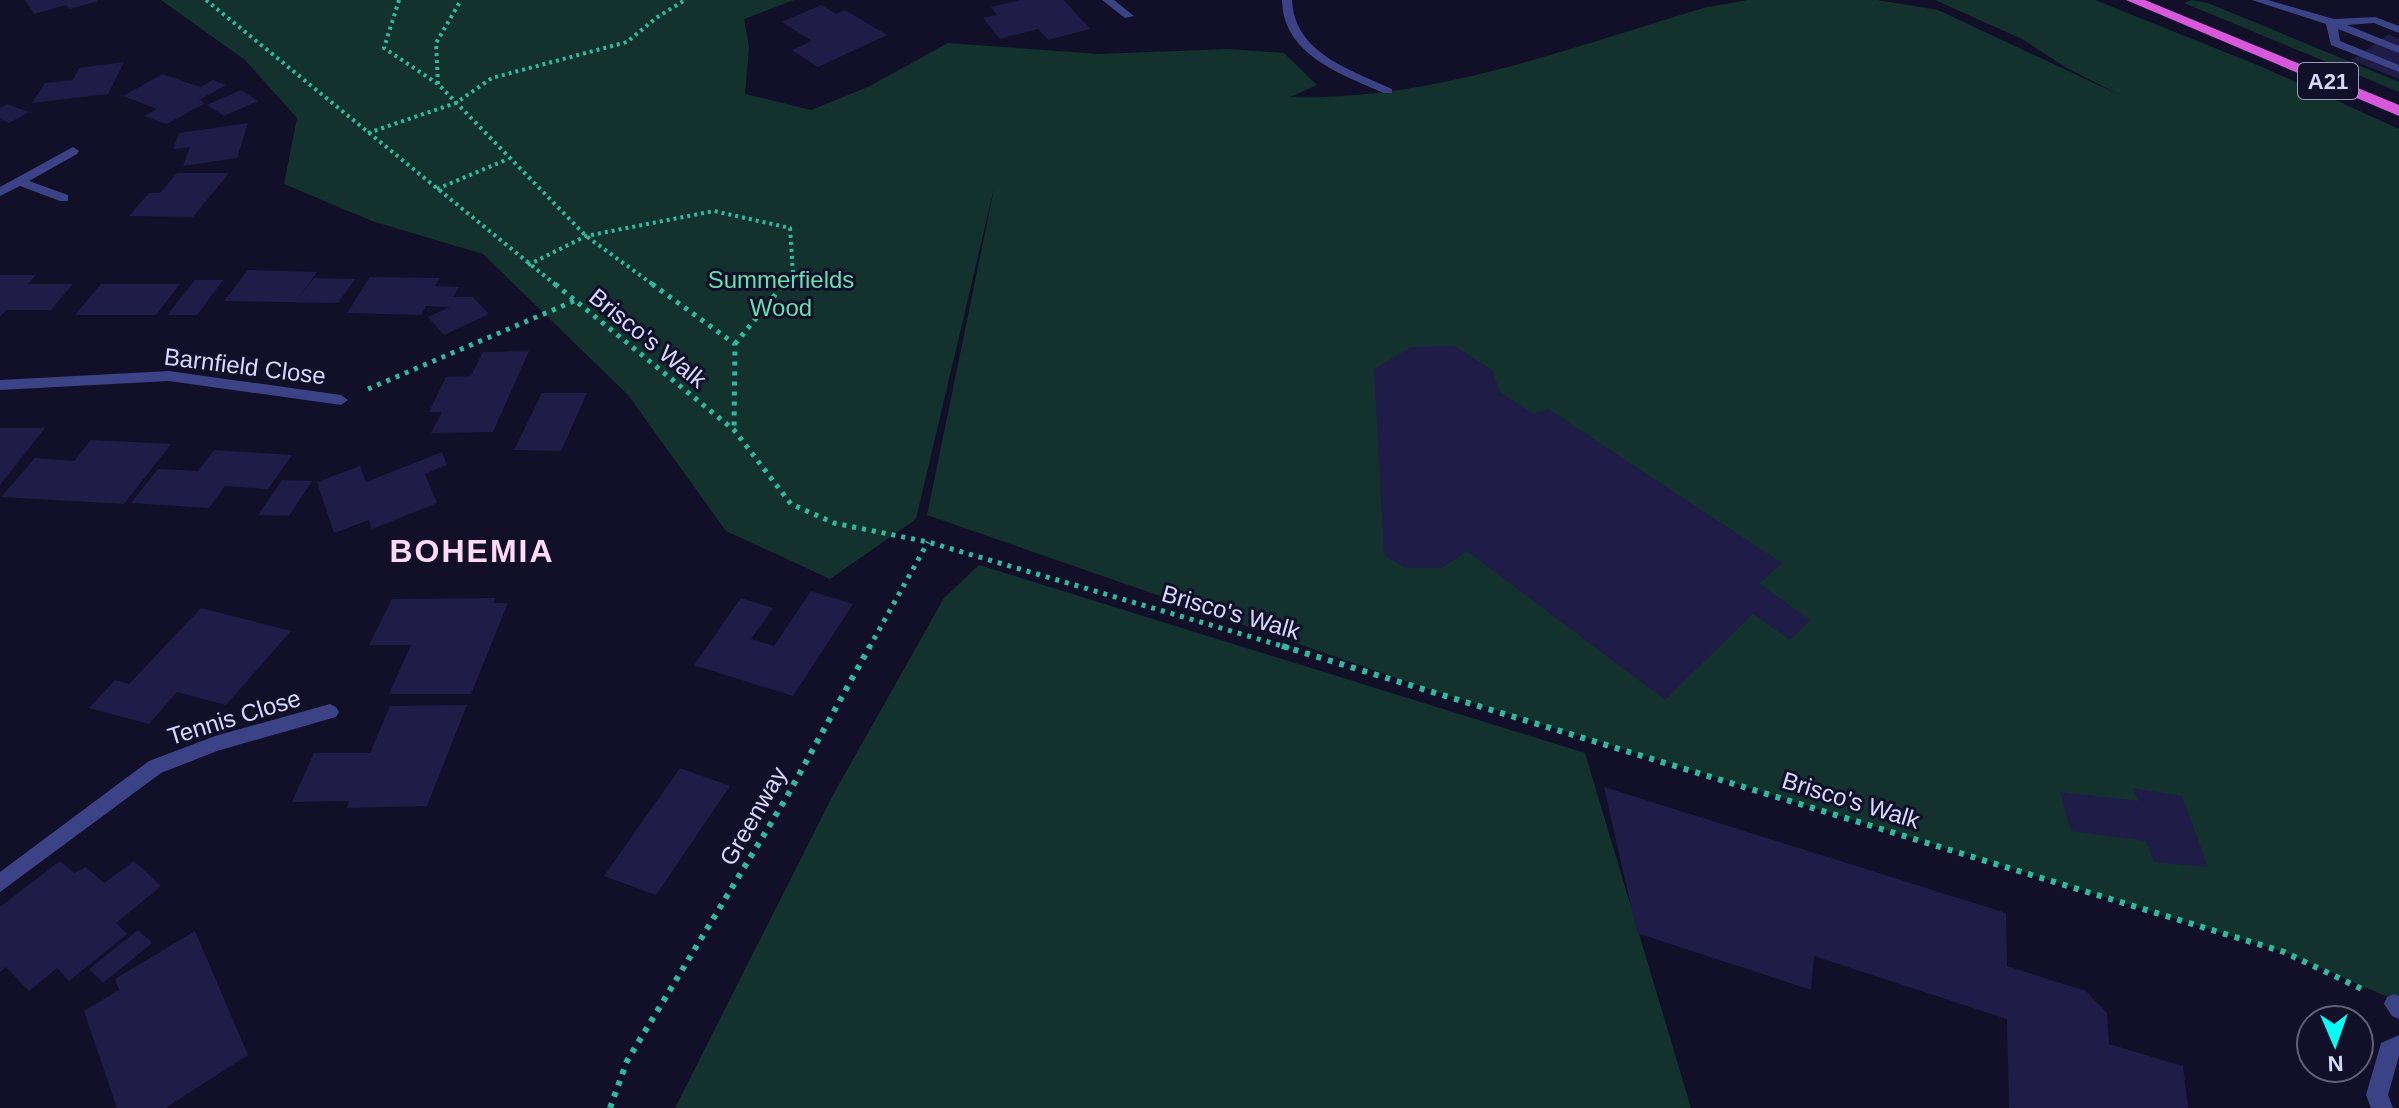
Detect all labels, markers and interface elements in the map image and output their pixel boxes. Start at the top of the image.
road number: A21 [2298,63,2358,99]
park label: Summerfields Wood [708,266,854,321]
street label: Brisco's Walk [584,283,713,394]
street label: Barnfield Close [163,343,327,389]
district label: BOHEMIA [389,533,555,569]
street label: Brisco's Walk [1159,579,1304,645]
street label: Tennis Close [164,684,304,750]
street label: Greenway [714,762,792,870]
street label: Brisco's Walk [1779,766,1924,834]
north arrow [2295,1004,2375,1084]
text: N [2327,1051,2344,1076]

